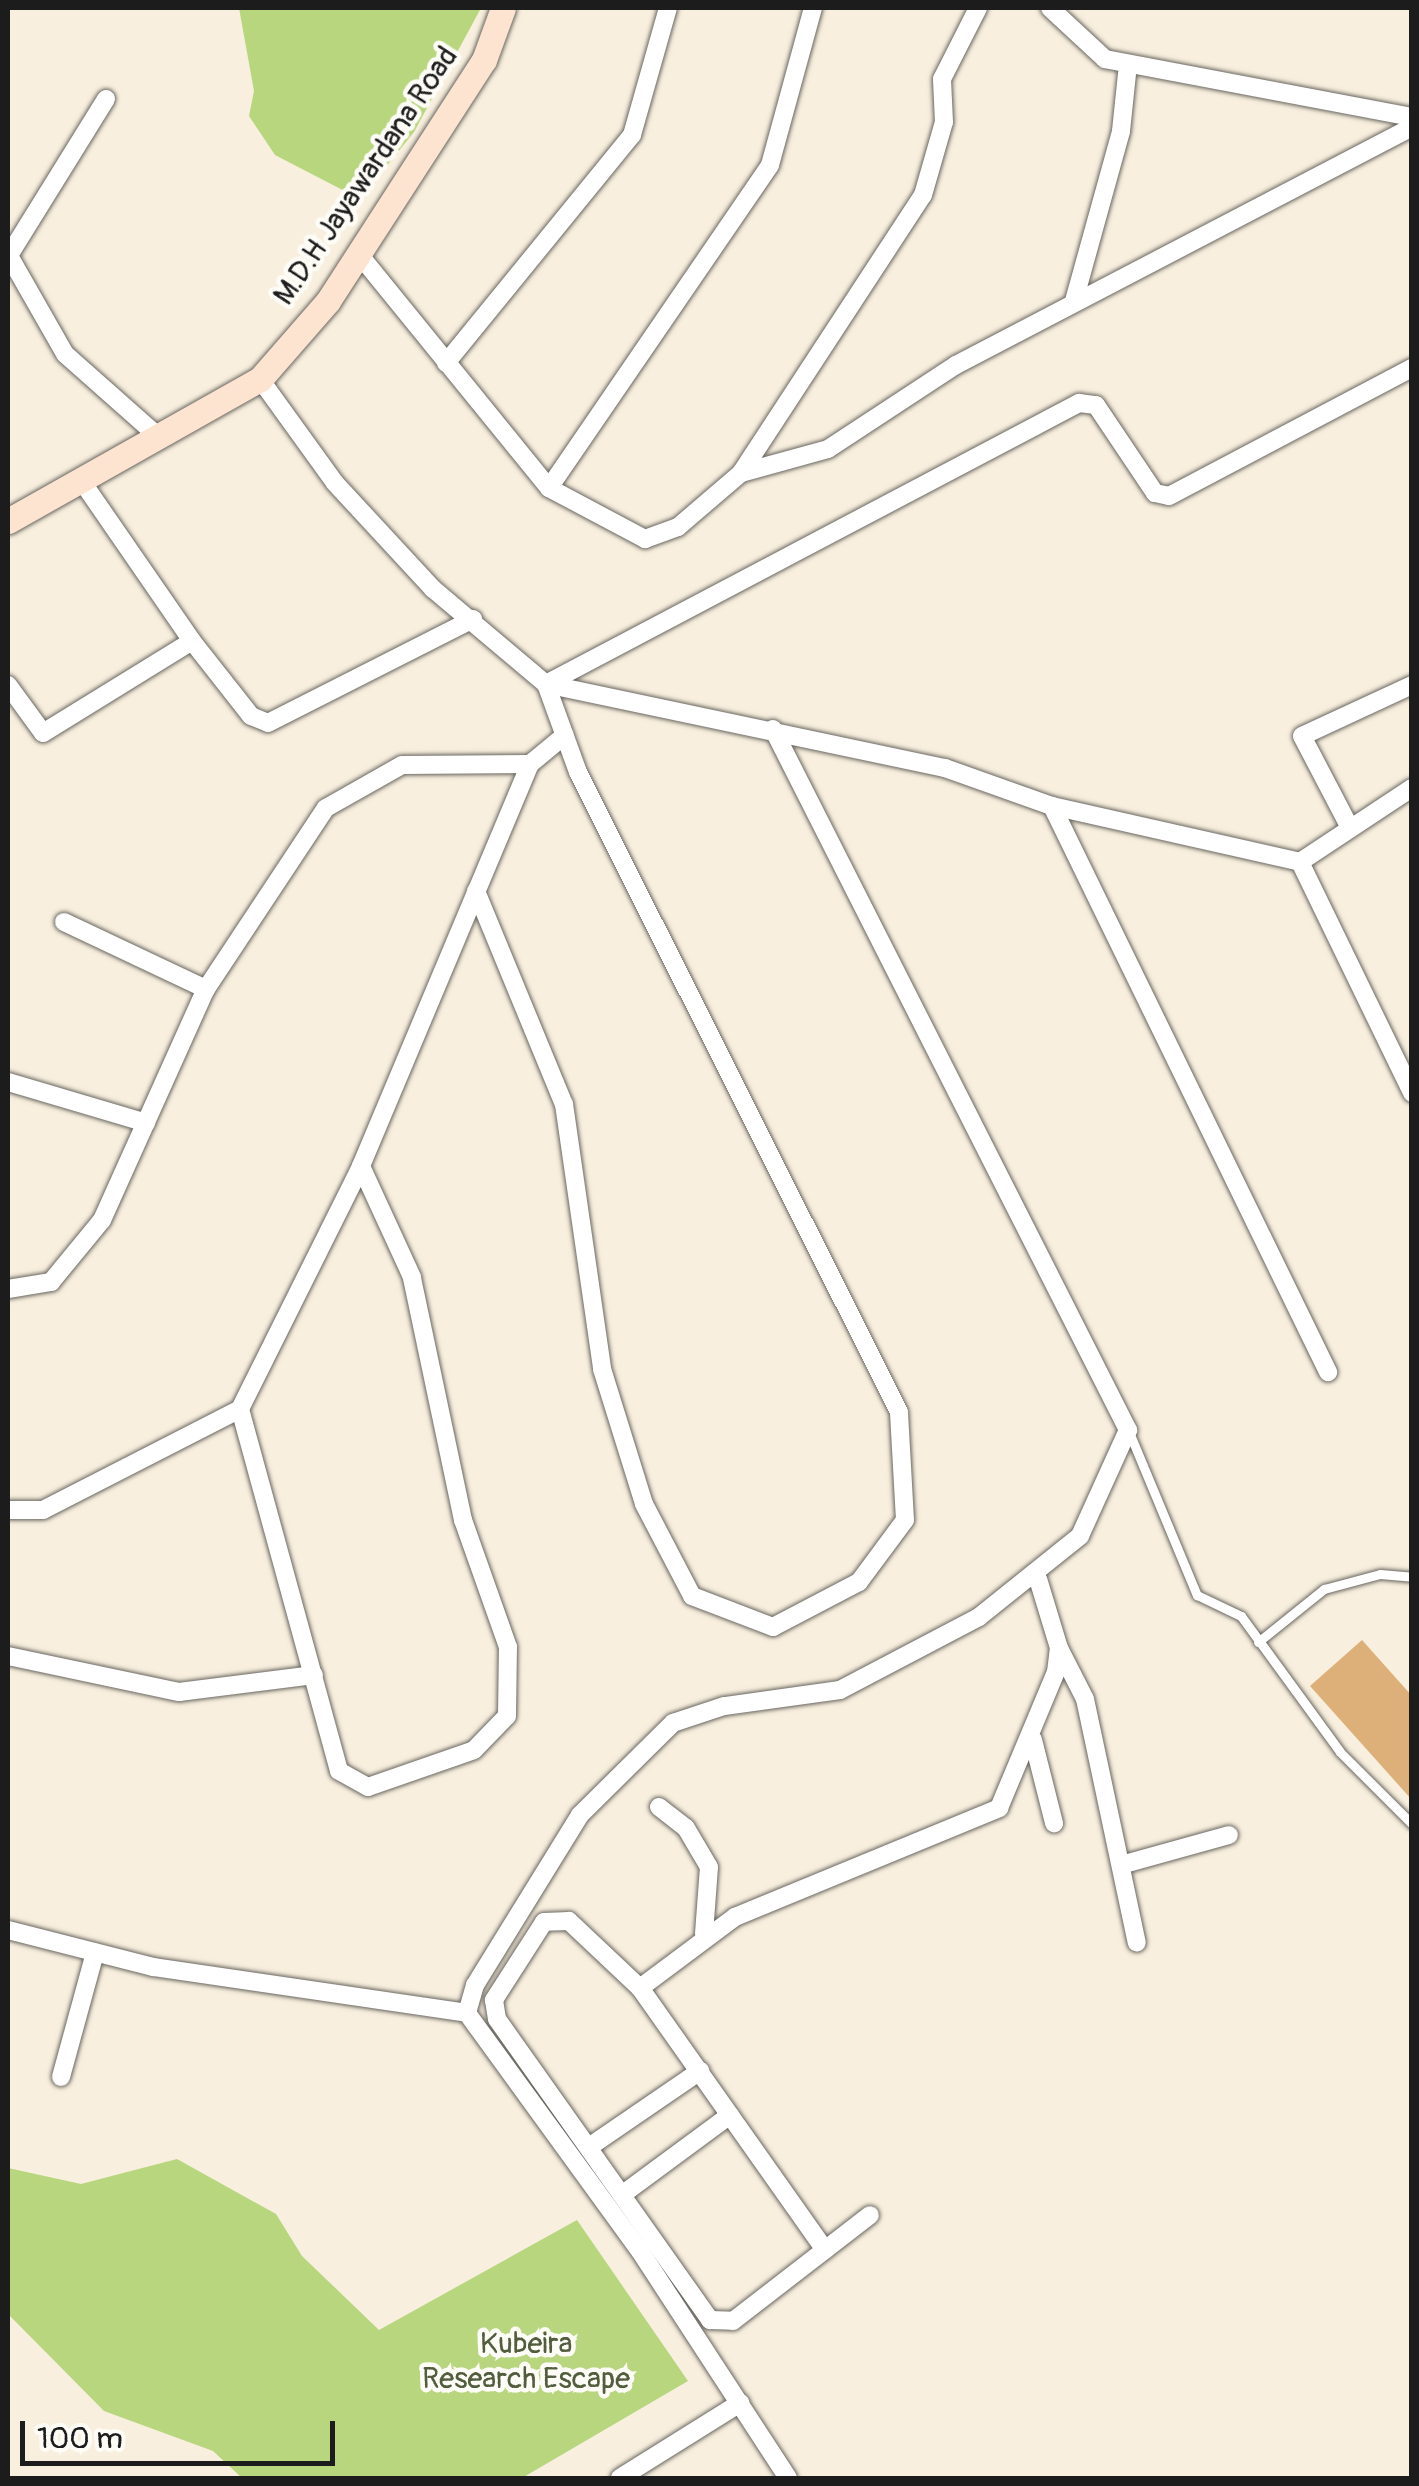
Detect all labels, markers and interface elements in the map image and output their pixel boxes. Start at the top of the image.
street label: M.D.H Jayawardana Road [266,40,466,312]
park label: Kubeira Research Escape [422,2326,630,2396]
scale bar [25,2401,340,2463]
text: 100 m [37,2420,123,2457]

